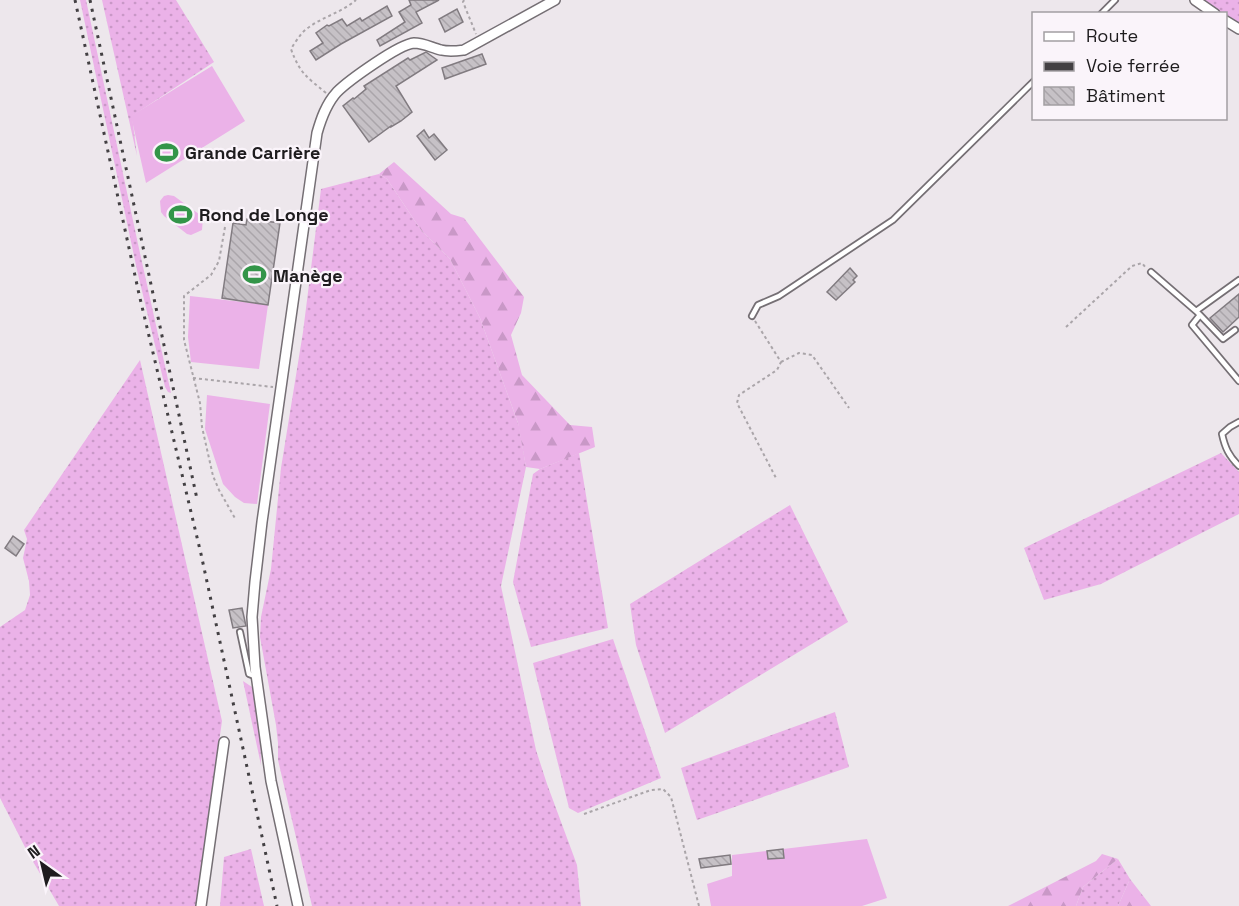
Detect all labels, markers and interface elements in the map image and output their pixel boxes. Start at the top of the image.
legend [1032,12,1227,120]
text: Route [1086,24,1138,47]
text: Voie ferrée [1086,54,1180,77]
text: Bâtiment [1086,84,1166,107]
sports icon: Grande Carrière [154,139,180,165]
place label: Grande Carrière [185,141,320,164]
sports icon: Rond de Longe [168,201,194,227]
place label: Rond de Longe [199,203,329,226]
sports icon: Manège [242,262,268,288]
place label: Manège [273,264,343,287]
north arrow [12,834,72,894]
text: N [24,840,44,864]

